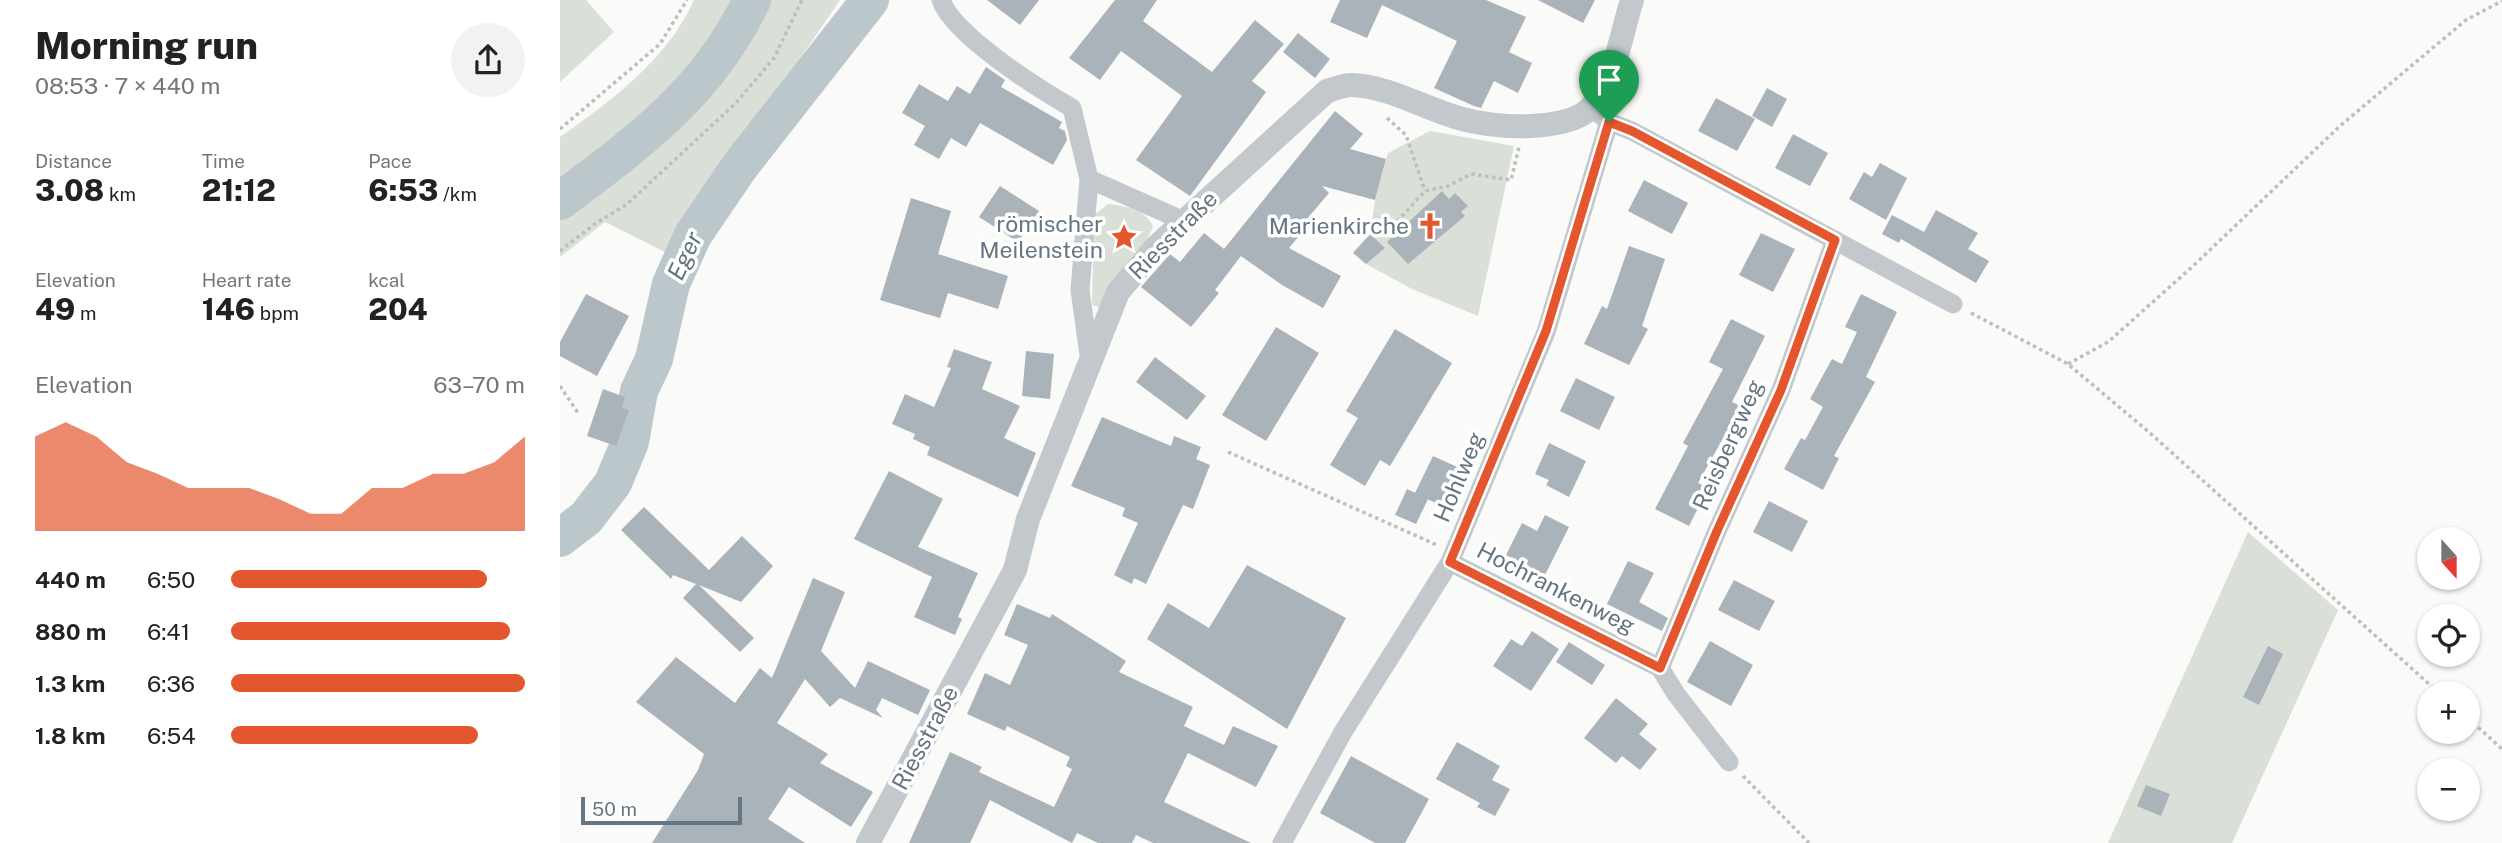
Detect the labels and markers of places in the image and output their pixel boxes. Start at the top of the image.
pin [1579,50,1639,122]
place label: römischer Meilenstein [979,210,1103,263]
church icon: Marienkirche [1415,211,1445,241]
place label: Marienkirche [1269,212,1409,239]
place icon: römischer Meilenstein [1109,222,1139,252]

